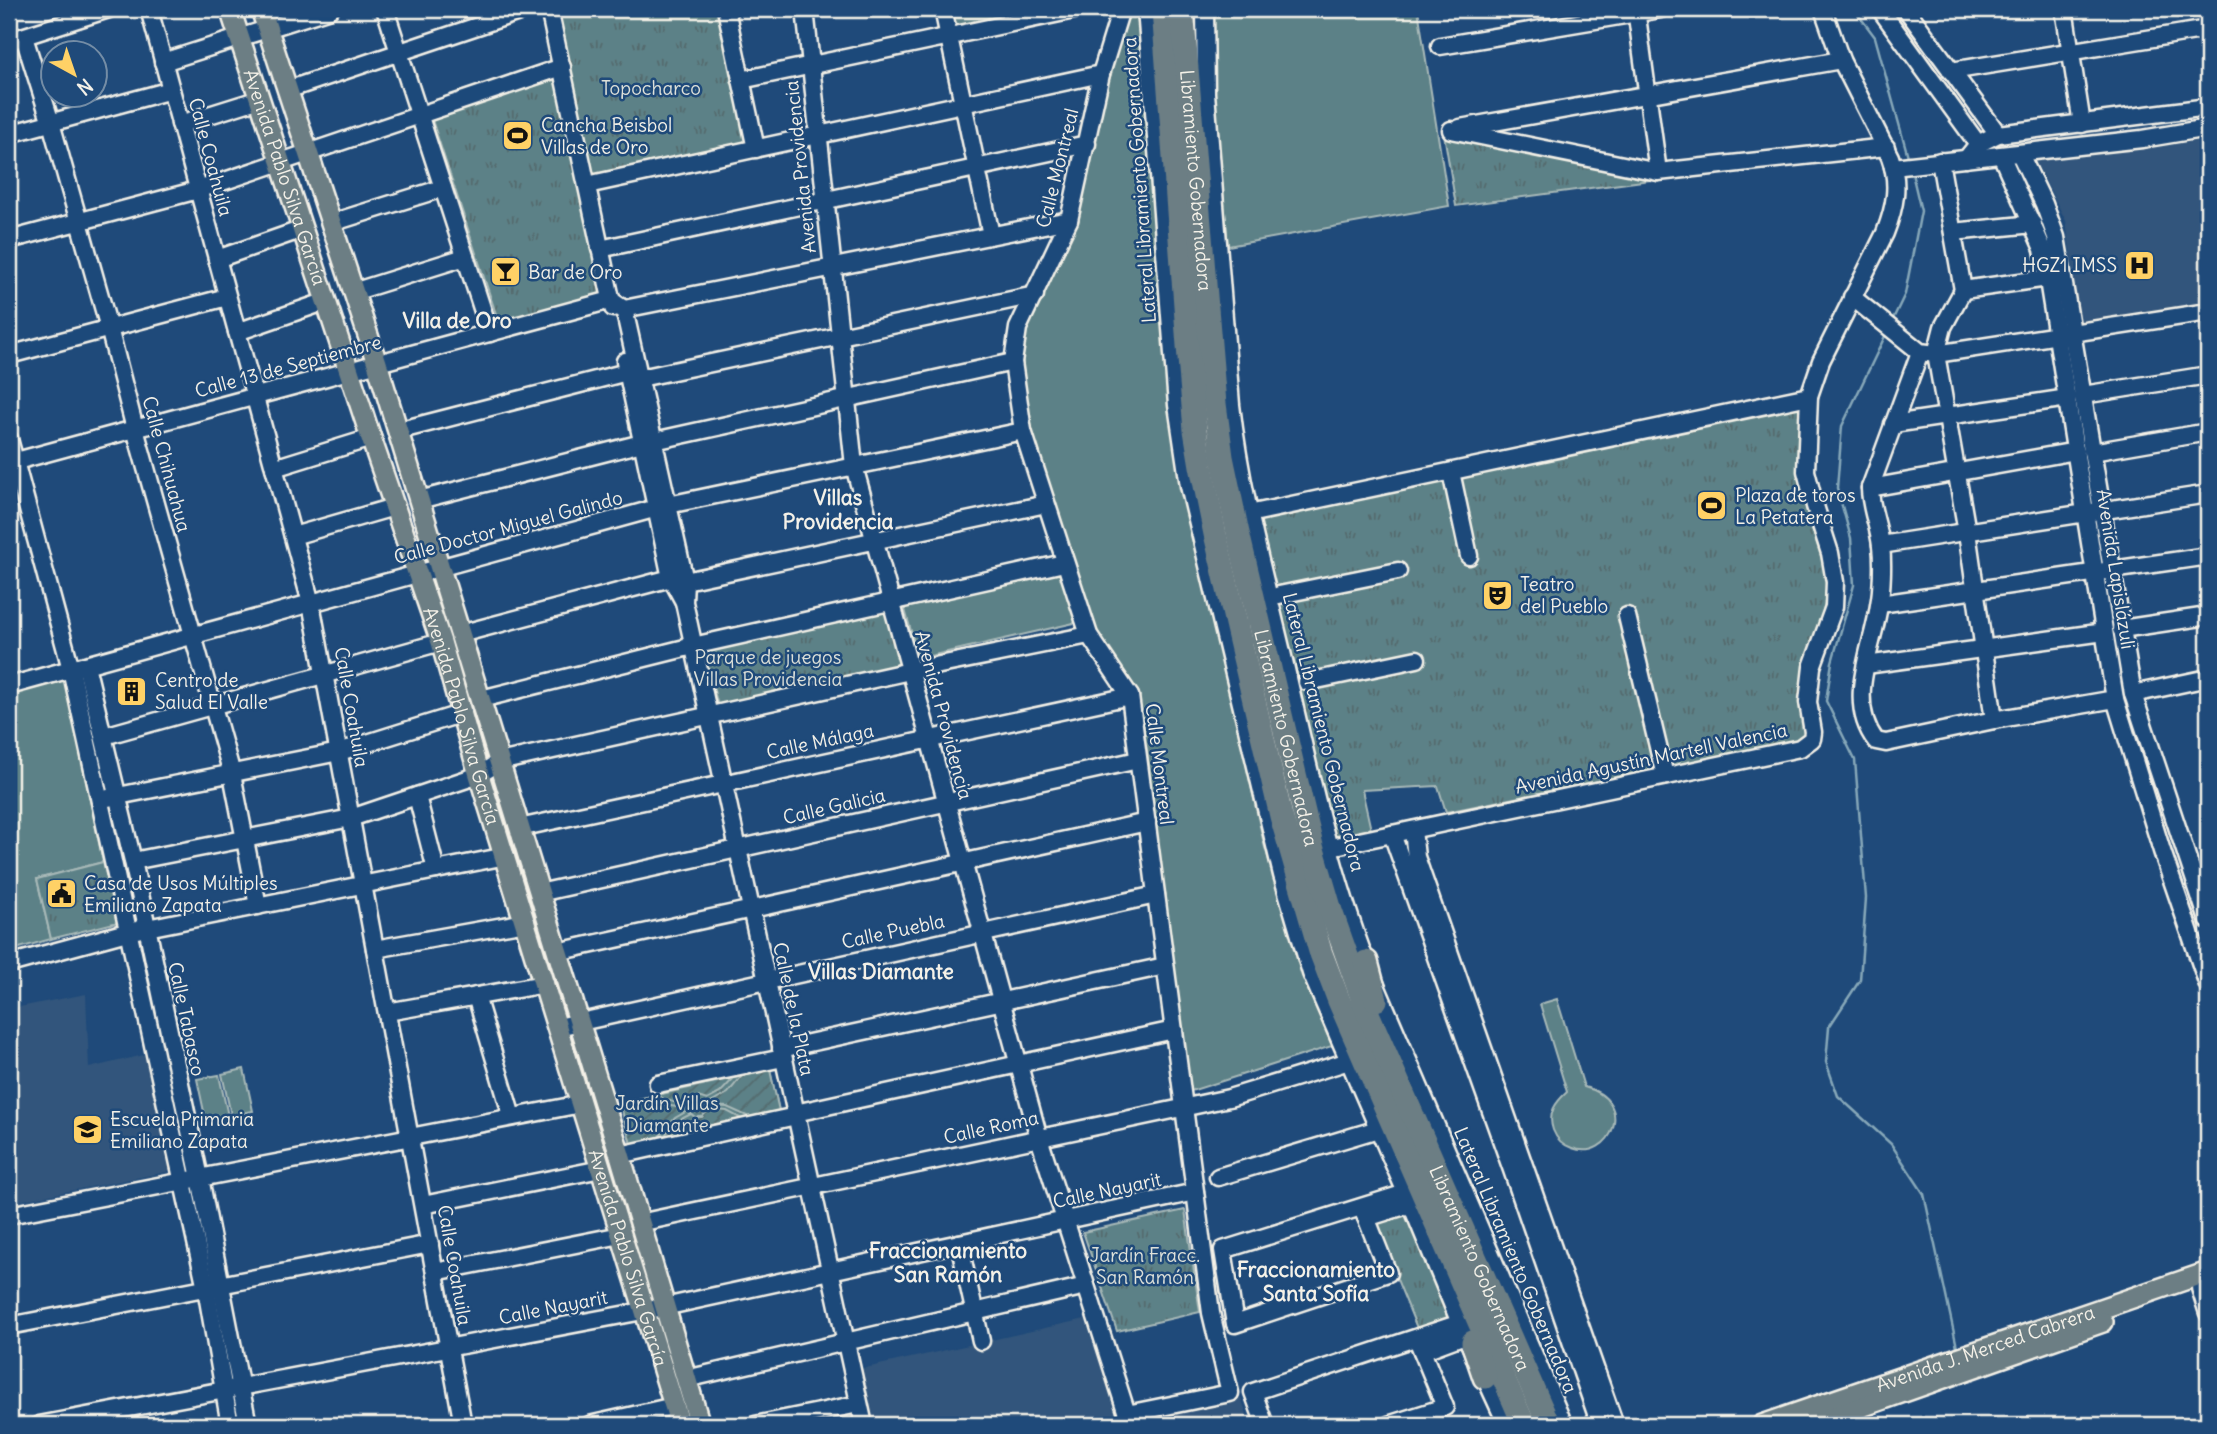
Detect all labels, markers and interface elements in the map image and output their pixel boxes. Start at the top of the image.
street label: Lateral Libramiento Gobernadora [1117,36,1161,324]
north arrow [38,38,108,108]
street label: Avenida Pablo Silva García [239,66,332,288]
street label: Libramiento Gobernadora [1175,69,1218,292]
text: N [72,74,98,100]
park label: Topocharco [601,76,701,100]
street label: Avenida Providencia [779,79,821,255]
street label: Calle Coahuila [184,95,238,219]
street label: Calle Montreal [1031,106,1083,230]
place label: Cancha Beisbol Villas de Oro [541,113,672,159]
sports icon: Cancha Beisbol Villas de Oro [501,119,535,153]
hospital icon: HGZ1 IMSS [2123,248,2157,282]
place label: HGZ1 IMSS [2022,253,2117,277]
bar icon: Bar de Oro [488,255,522,289]
place label: Bar de Oro [528,260,622,284]
district label: Villa de Oro [402,307,512,334]
street label: Calle 13 de Septiembre [192,330,384,402]
street label: Calle Chihuahua [137,393,197,535]
place label: Plaza de toros La Petatera [1735,483,1856,529]
district label: Villas Providencia [783,484,893,535]
street label: Calle Doctor Miguel Galindo [391,485,625,569]
street label: Avenida Lapislázuli [2091,487,2141,651]
sports icon: Plaza de toros La Petatera [1695,489,1729,523]
place label: Teatro del Pueblo [1520,572,1608,618]
theatre icon: Teatro del Pueblo [1480,578,1514,612]
street label: Lateral Libramiento Gobernadora [1278,590,1370,874]
street label: Avenida Pablo Silva García [418,604,506,828]
street label: Avenida Providencia [910,628,978,802]
street label: Libramiento Gobernadora [1248,628,1324,848]
street label: Calle Coahuila [330,645,374,769]
park label: Parque de juegos Villas Providencia [694,645,843,691]
place label: Centro de Salud El Valle [155,668,268,714]
building icon: Centro de Salud El Valle [115,674,149,708]
street label: Calle Montreal [1141,702,1179,826]
street label: Avenida Agustín Martell Valencia [1513,717,1789,799]
street label: Calle Málaga [764,718,876,764]
street label: Calle Galicia [780,783,888,829]
place label: Casa de Usos Múltiples Emiliano Zapata [84,871,278,917]
public building icon: Casa de Usos Múltiples Emiliano Zapata [44,877,78,911]
street label: Calle Puebla [839,908,947,954]
street label: Calle de la Plata [768,940,820,1078]
district label: Villas Diamante [808,958,954,985]
street label: Calle Tabasco [163,960,211,1078]
park label: Jardín Villas Diamante [615,1091,719,1137]
street label: Calle Roma [941,1105,1041,1149]
place label: Escuela Primaria Emiliano Zapata [110,1107,254,1153]
school or university icon: Escuela Primaria Emiliano Zapata [70,1113,104,1147]
street label: Lateral Libramiento Gobernadora [1450,1124,1582,1396]
street label: Avenida Pablo Silva García [583,1146,673,1369]
street label: Libramiento Gobernadora [1425,1163,1537,1375]
street label: Calle Nayarit [1051,1167,1163,1213]
street label: Calle Coahuila [433,1203,477,1327]
district label: Fraccionamiento San Ramón [869,1237,1027,1288]
park label: Jardín Fracc. San Ramón [1090,1243,1200,1289]
district label: Fraccionamiento Santa Sofía [1237,1256,1395,1307]
street label: Calle Nayarit [497,1285,609,1329]
street label: Avenida J. Merced Cabrera [1873,1300,2098,1397]

